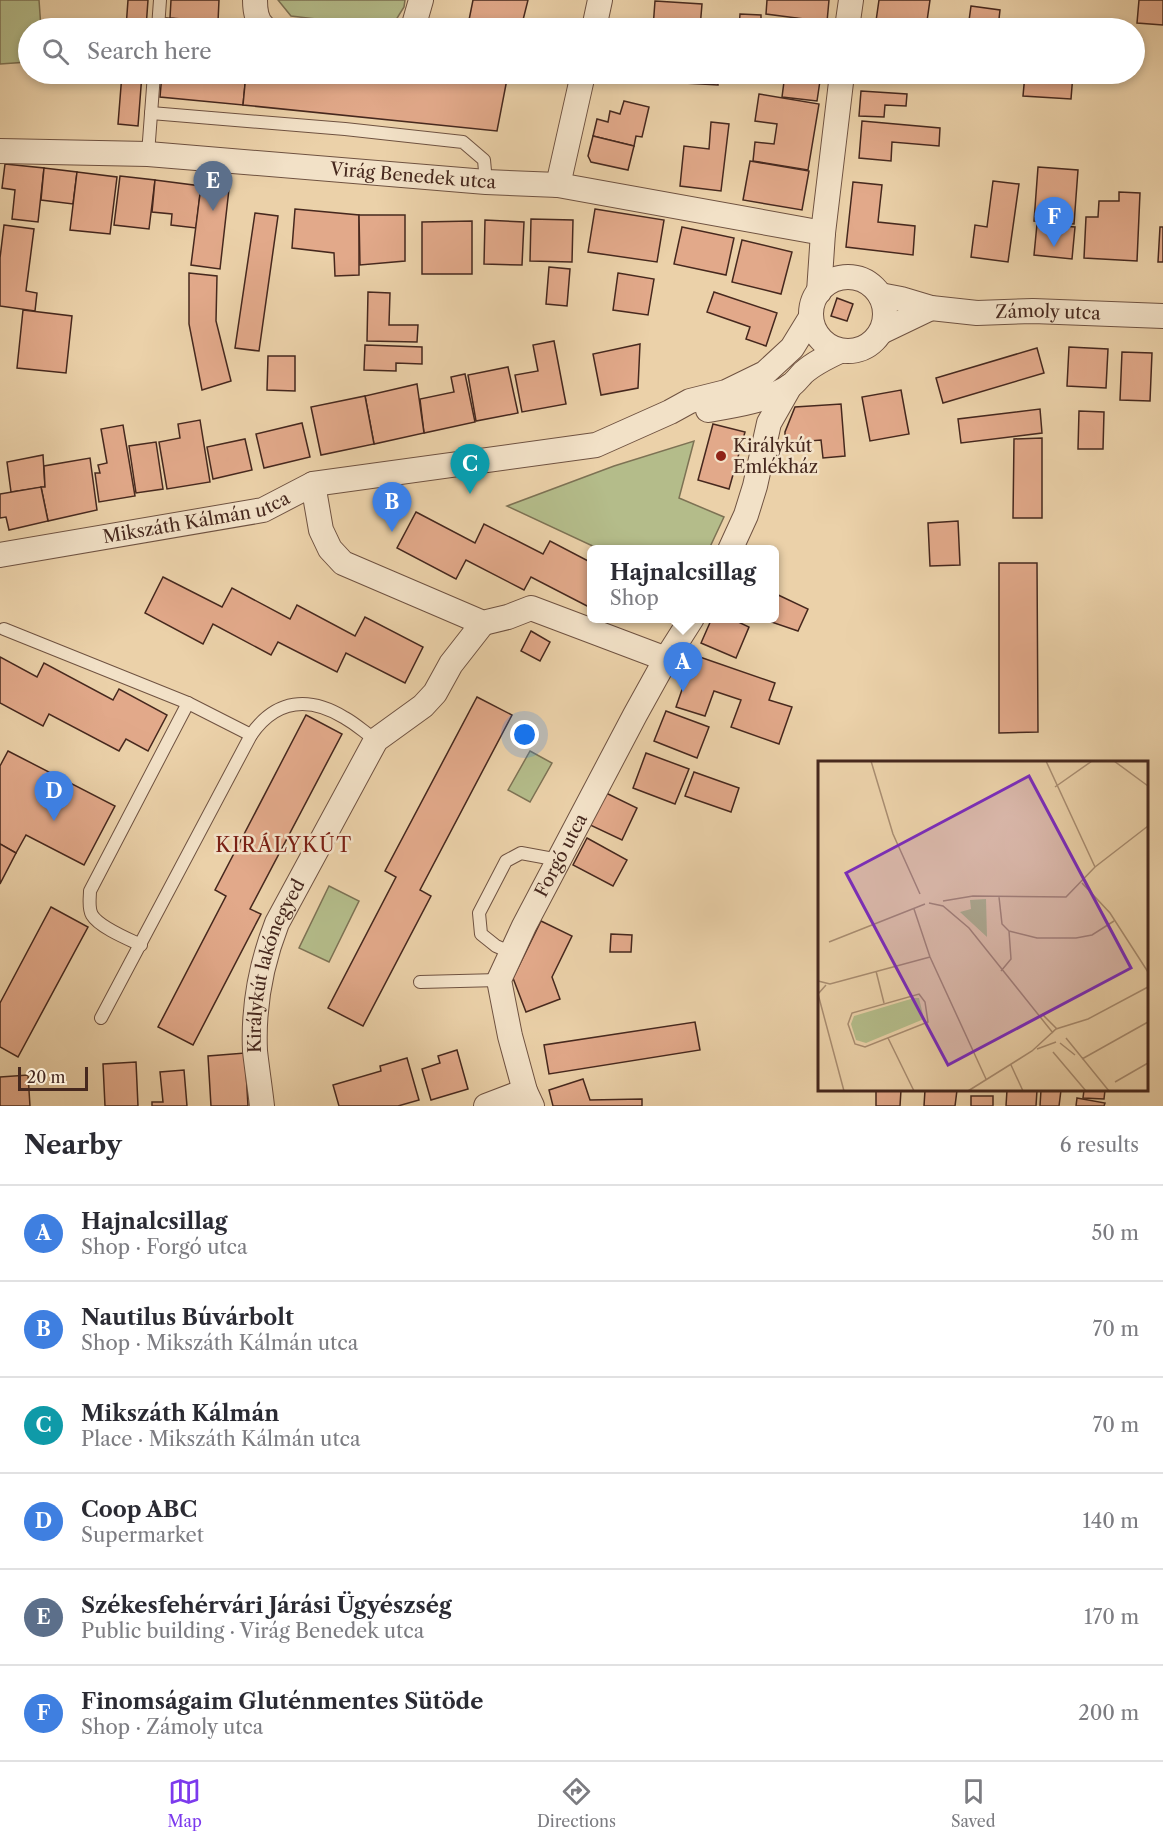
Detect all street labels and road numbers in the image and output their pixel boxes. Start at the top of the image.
street label: Virág Benedek utca [328,158,497,193]
street label: Zámoly utca [995,300,1102,325]
street label: Mikszáth Kálmán utca [101,487,294,548]
street label: Forgó utca [530,809,592,901]
street label: Királykút lakónegyed [244,875,310,1053]

